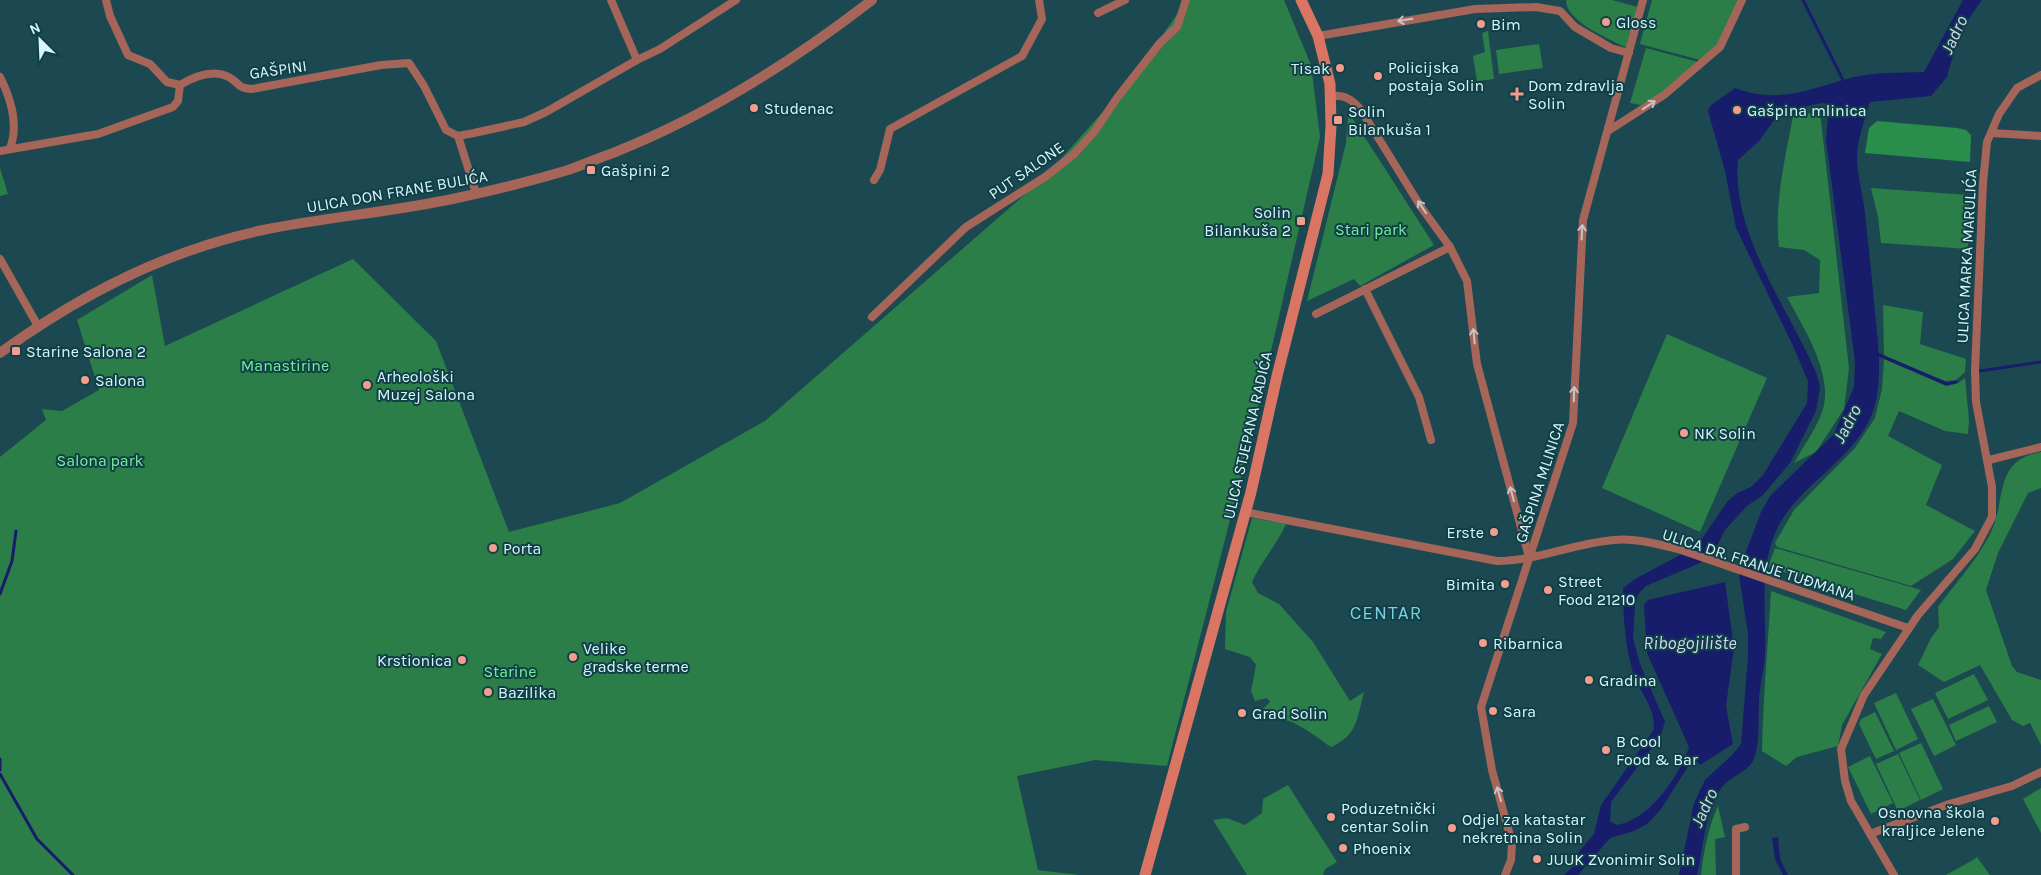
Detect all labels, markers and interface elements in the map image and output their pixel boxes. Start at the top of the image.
water label: Jadro [1936,12,1973,58]
place label: Gloss [1616,13,1656,32]
north arrow [15,15,65,65]
one-way arrow [1397,15,1413,25]
place label: Bim [1491,15,1521,34]
marker: Gloss [1600,16,1612,28]
marker: Bim [1475,18,1487,30]
text: N [27,19,43,38]
street label: GAŠPINI [248,56,308,83]
place label: Policijska postaja Solin [1388,58,1484,95]
place label: Tisak [1291,59,1330,78]
marker: Tisak [1334,62,1346,74]
marker: Policijska postaja Solin [1372,70,1384,82]
place label: Dom zdravlja Solin [1528,76,1624,113]
marker: Dom zdravlja Solin [1510,87,1524,101]
place label: Studenac [764,99,834,118]
one-way arrow [1641,100,1655,110]
place label: Gašpina mlinica [1747,101,1867,120]
marker: Studenac [748,102,760,114]
place label: Solin Bilankuša 1 [1348,102,1431,139]
marker: Gašpina mlinica [1731,104,1743,116]
marker: Solin Bilankuša 1 [1332,114,1344,126]
street label: PUT SALONE [985,137,1068,203]
place label: Gašpini 2 [601,161,670,180]
marker: Gašpini 2 [585,164,597,176]
street label: ULICA DON FRANE BULIĆA [305,166,489,217]
street label: ULICA MARKA MARULIĆA [1952,168,1981,344]
one-way arrow [1417,200,1427,214]
place label: Solin Bilankuša 2 [1204,203,1291,240]
marker: Solin Bilankuša 2 [1295,215,1307,227]
park label: Stari park [1335,220,1407,239]
one-way arrow [1578,224,1587,240]
one-way arrow [1470,329,1479,345]
place label: Starine Salona 2 [26,342,146,361]
marker: Starine Salona 2 [10,345,22,357]
street label: ULICA STJEPANA RADIĆA [1219,349,1276,521]
park label: Manastirine [241,356,329,375]
place label: Arheološki Muzej Salona [377,367,475,404]
place label: Salona [95,371,145,390]
marker: Salona [79,374,91,386]
marker: Arheološki Muzej Salona [361,379,373,391]
one-way arrow [1570,386,1579,402]
water label: Jadro [1828,401,1866,447]
street label: GAŠPINA MLINICA [1511,419,1568,545]
place label: NK Solin [1694,424,1756,443]
marker: NK Solin [1678,427,1690,439]
park label: Salona park [57,451,143,470]
one-way arrow [1506,487,1516,503]
place label: Erste [1447,523,1484,542]
street label: ULICA DR. FRANJE TUĐMANA [1660,524,1858,605]
marker: Erste [1488,526,1500,538]
place label: Porta [503,539,541,558]
marker: Porta [487,542,499,554]
place label: Street Food 21210 [1558,572,1635,609]
place label: Bimita [1446,575,1495,594]
marker: Bimita [1499,578,1511,590]
marker: Street Food 21210 [1542,584,1554,596]
district label: CENTAR [1350,602,1422,624]
water label: Ribogojilište [1643,632,1737,654]
place label: Ribarnica [1493,634,1563,653]
marker: Ribarnica [1477,637,1489,649]
place label: Velike gradske terme [583,639,689,676]
place label: Krstionica [377,651,452,670]
marker: Velike gradske terme [567,651,579,663]
marker: Krstionica [456,654,468,666]
park label: Starine [484,662,536,681]
place label: Gradina [1599,671,1657,690]
marker: Gradina [1583,674,1595,686]
place label: Bazilika [498,683,556,702]
marker: Bazilika [482,686,494,698]
place label: Sara [1503,702,1536,721]
place label: Grad Solin [1252,704,1328,723]
marker: Sara [1487,705,1499,717]
marker: Grad Solin [1236,707,1248,719]
place label: B Cool Food & Bar [1616,732,1698,769]
marker: B Cool Food & Bar [1600,744,1612,756]
water label: Jadro [1686,785,1723,831]
one-way arrow [1493,787,1503,803]
place label: Poduzetnički centar Solin [1341,799,1436,836]
place label: Osnovna škola kraljice Jelene [1878,803,1985,840]
place label: Odjel za katastar nekretnina Solin [1462,810,1585,847]
marker: Poduzetnički centar Solin [1325,811,1337,823]
marker: Osnovna škola kraljice Jelene [1989,815,2001,827]
marker: Odjel za katastar nekretnina Solin [1446,822,1458,834]
place label: Phoenix [1353,839,1411,858]
marker: Phoenix [1337,842,1349,854]
place label: JUUK Zvonimir Solin [1547,850,1695,869]
marker: JUUK Zvonimir Solin [1531,853,1543,865]

